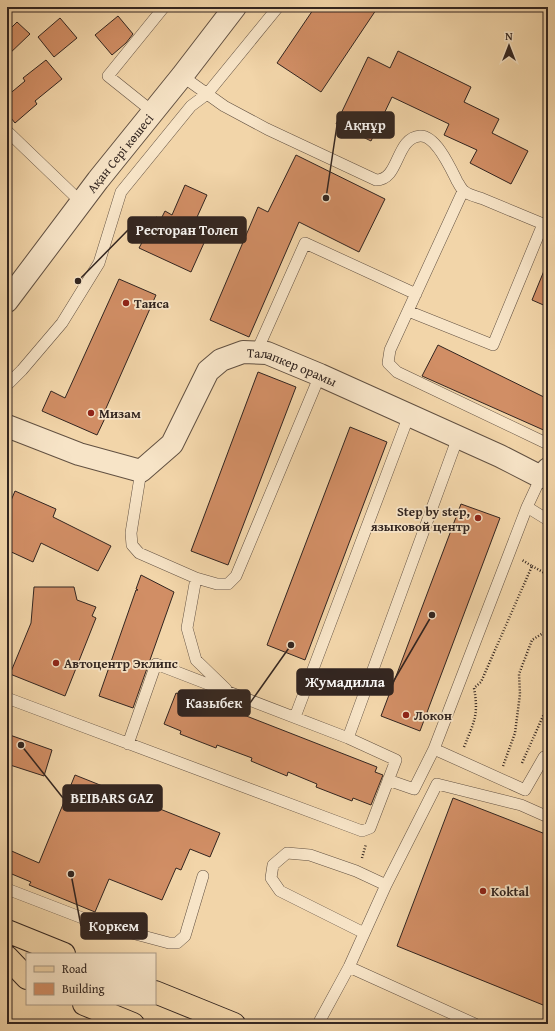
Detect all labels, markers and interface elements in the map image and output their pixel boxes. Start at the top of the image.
north arrow [489,26,529,66]
text: N [505,28,513,44]
street label: Ақан Сері көшесі [82,109,158,197]
callout: Ақнұр [337,112,394,138]
text: Ақнұр [344,115,386,135]
callout: Ресторан Толеп [128,217,246,243]
text: Ресторан Толеп [136,220,238,240]
place label: Таиса [134,294,169,313]
marker: Таиса [121,298,131,308]
street label: Талапкер орамы [246,343,340,391]
place label: Мизам [99,404,141,423]
marker: Мизам [86,408,96,418]
place label: Step by step, языковой центр [370,502,471,536]
marker: Step by step, языковой центр [473,513,483,523]
place label: Автоцентр Эклипс [64,654,178,673]
marker: Автоцентр Эклипс [51,658,61,668]
callout: Жумадилла [297,669,393,695]
text: Жумадилла [304,672,386,692]
callout: Казыбек [178,690,250,716]
text: Казыбек [186,693,243,713]
place label: Локон [414,706,452,725]
marker: Локон [401,710,411,720]
callout: BEIBARS GAZ [63,785,162,811]
text: BEIBARS GAZ [71,788,154,808]
place label: Koktal [491,882,529,901]
marker: Koktal [478,886,488,896]
callout: Коркем [81,913,147,939]
text: Коркем [89,916,140,936]
legend [26,953,156,1005]
text: Road [62,960,88,977]
text: Building [62,980,105,997]

